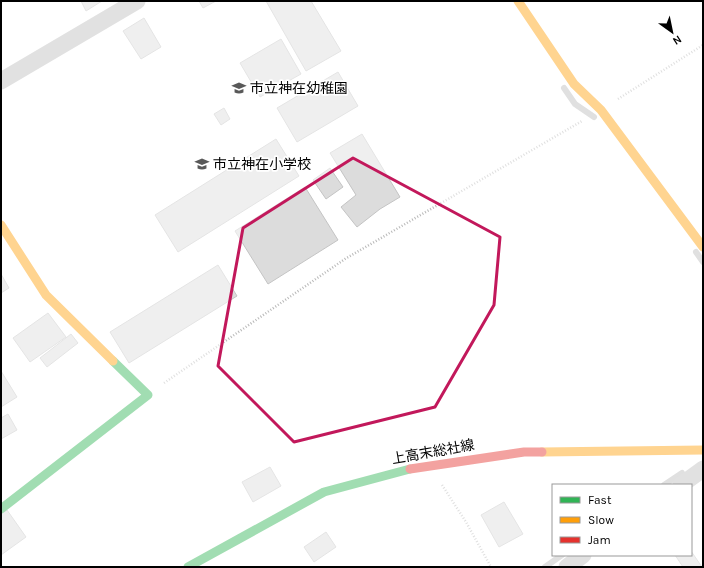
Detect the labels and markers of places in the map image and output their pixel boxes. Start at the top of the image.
school or university icon: 市立神在幼稚園 [231,80,247,96]
place label: 市立神在幼稚園 [250,80,348,97]
school or university icon: 市立神在小学校 [194,156,210,172]
place label: 市立神在小学校 [213,156,311,173]

